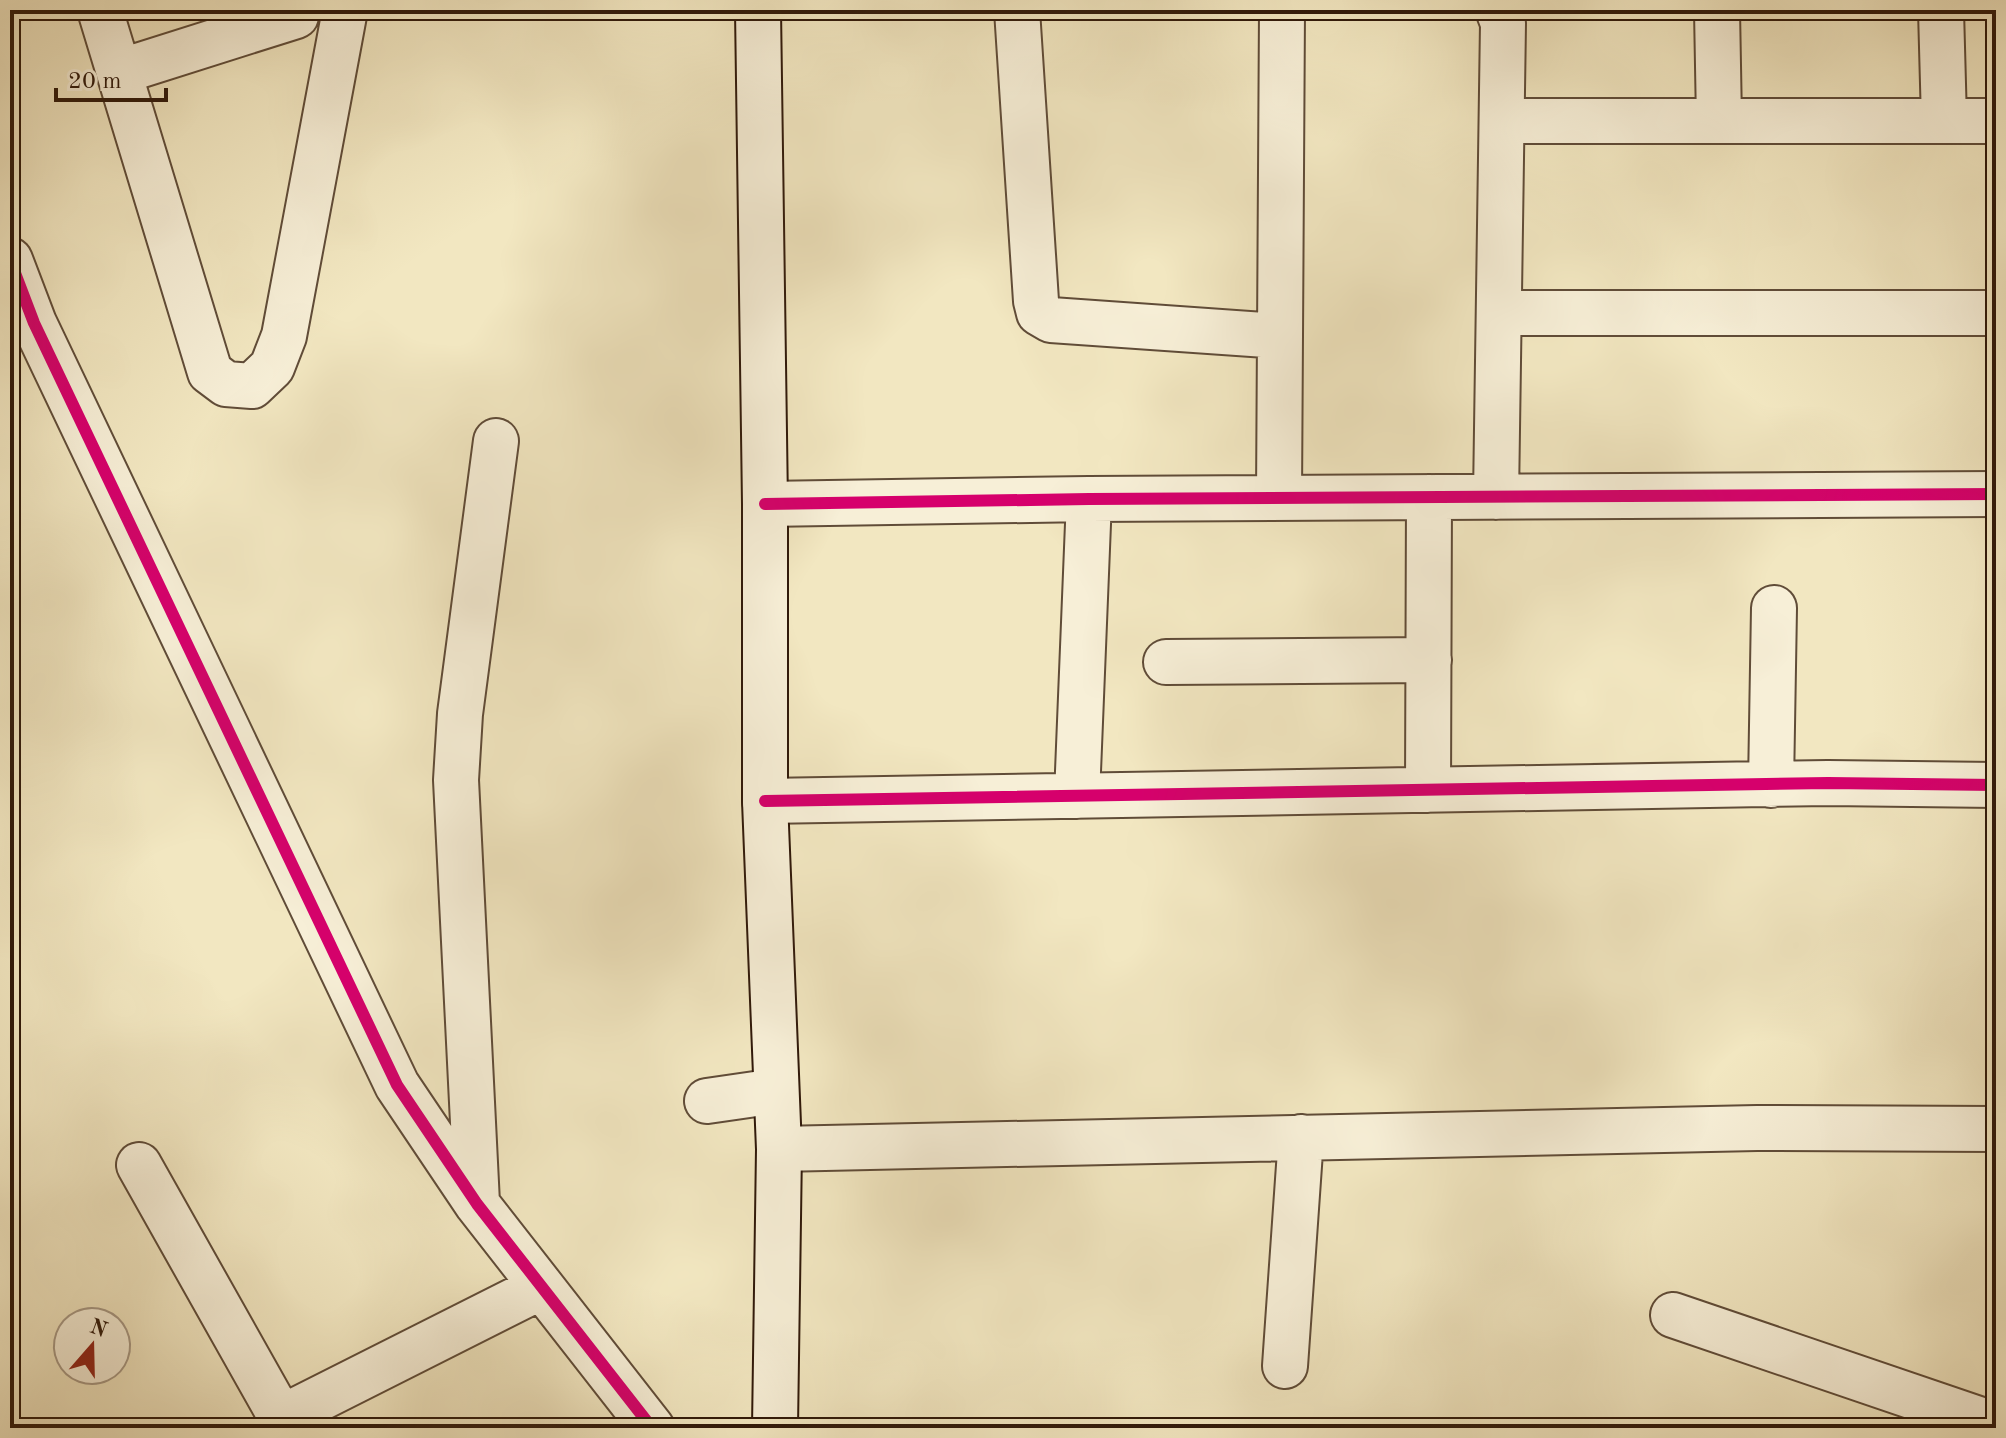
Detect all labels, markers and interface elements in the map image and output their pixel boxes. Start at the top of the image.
scale bar [56,52,166,102]
text: 20 m [68,70,122,94]
north arrow [52,1306,132,1386]
text: N [86,1316,110,1342]

